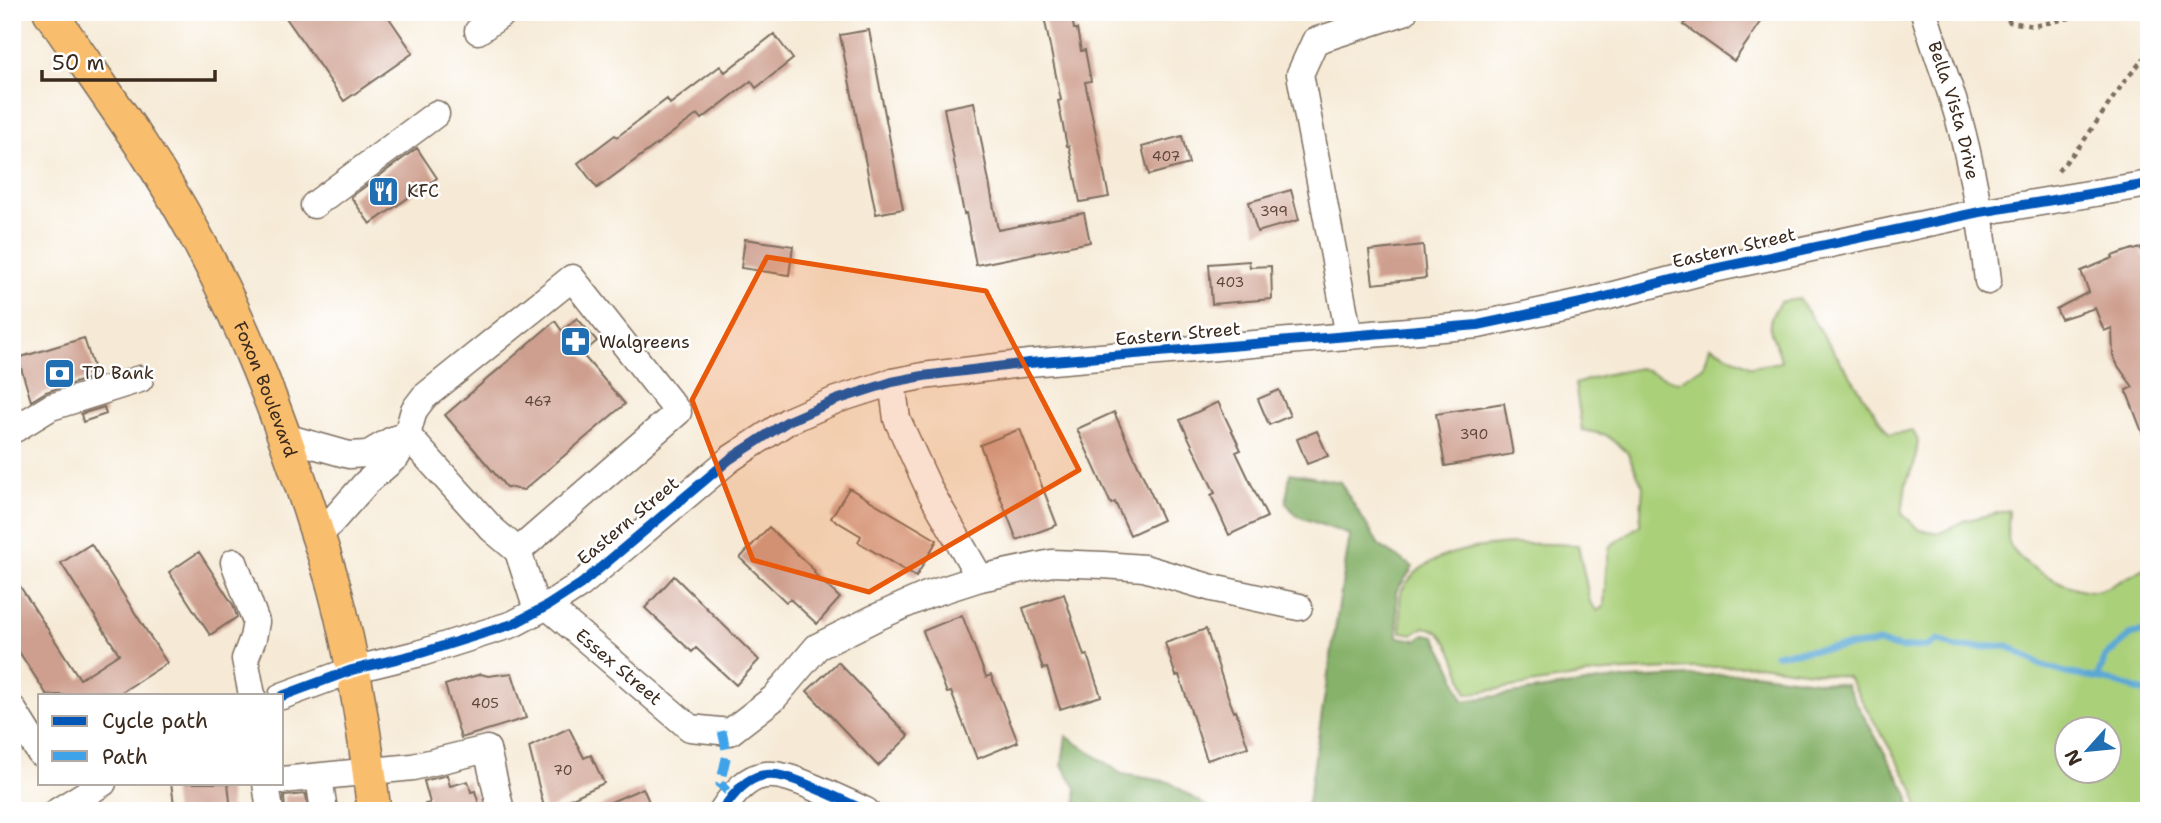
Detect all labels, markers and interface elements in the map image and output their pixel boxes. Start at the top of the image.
scale bar [42,38,215,82]
street label: Bella Vista Drive [1922,38,1985,182]
text: 50 m [52,49,105,77]
house number: 407 [1152,147,1180,165]
restaurant icon: KFC [367,174,401,208]
place label: KFC [407,179,439,203]
house number: 399 [1260,202,1288,220]
street label: Eastern Street [1670,222,1798,274]
house number: 403 [1216,273,1244,291]
street label: Eastern Street [1114,317,1242,351]
street label: Foxon Boulevard [228,318,303,460]
pharmacy icon: Walgreens [559,325,593,359]
place label: Walgreens [599,330,690,354]
bank icon: TD Bank [42,356,76,390]
place label: TD Bank [82,361,154,385]
house number: 467 [524,392,552,410]
house number: 390 [1460,425,1488,443]
street label: Eastern Street [572,471,684,571]
street label: Essex Street [570,623,667,711]
legend [38,694,284,784]
house number: 405 [471,694,499,712]
text: Cycle path [102,707,208,735]
north arrow [2052,714,2122,784]
text: Path [102,743,148,771]
text: N [2059,745,2088,770]
house number: 70 [553,761,573,779]

